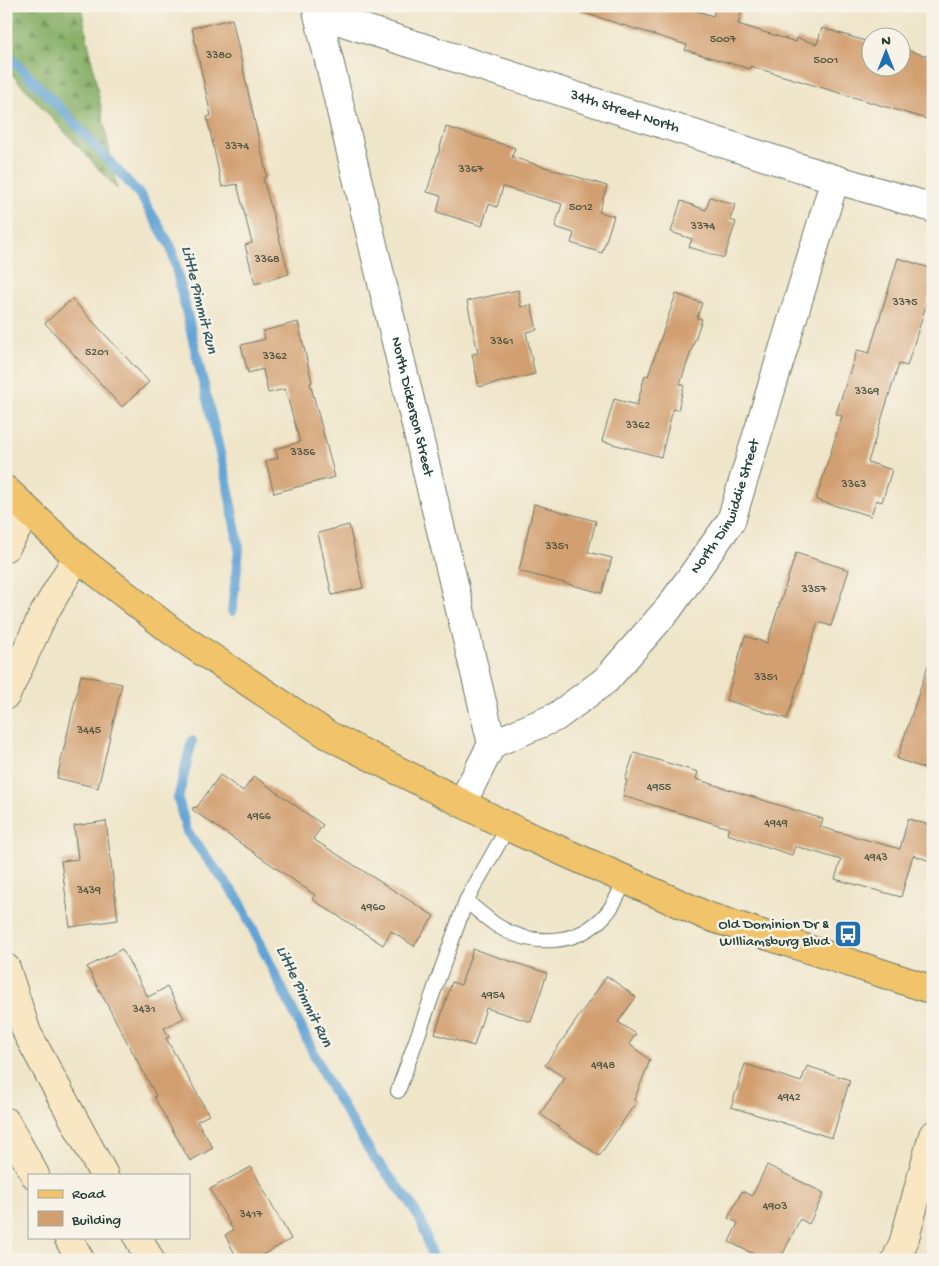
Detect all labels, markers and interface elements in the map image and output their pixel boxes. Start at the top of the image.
north arrow [862,28,912,78]
house number: 5007 [710,33,737,47]
text: N [881,33,891,50]
house number: 3380 [205,49,232,63]
house number: 5001 [814,54,839,68]
street label: 34th Street North [567,86,681,138]
house number: 3374 [224,140,250,154]
house number: 3367 [458,163,484,177]
house number: 5012 [569,201,593,215]
house number: 3374 [690,220,716,234]
water label: Little Pimmit Run [175,244,221,356]
house number: 3368 [253,253,280,267]
house number: 3375 [891,296,918,310]
street label: North Dickerson Street [386,335,437,480]
house number: 3361 [489,335,514,349]
house number: 5201 [85,346,109,360]
house number: 3362 [262,350,287,364]
house number: 3369 [854,385,879,399]
house number: 3362 [625,419,650,433]
street label: North Dinwiddie Street [687,435,765,578]
house number: 3356 [290,446,316,460]
house number: 3363 [841,478,866,492]
house number: 3351 [544,540,569,554]
house number: 3357 [800,583,827,597]
house number: 3351 [753,671,778,685]
house number: 3445 [76,724,101,738]
house number: 4955 [647,781,671,795]
house number: 4966 [247,810,272,824]
house number: 4949 [764,817,788,831]
house number: 4943 [864,851,888,865]
house number: 3439 [76,884,101,898]
house number: 4960 [361,901,385,915]
place label: Old Dominion Dr & WIlliamsburg Blvd [718,916,830,951]
bus stop icon: Old Dominion Dr & WIlliamsburg Blvd [833,919,863,949]
water label: Little Pimmit Run [270,943,336,1051]
house number: 4954 [481,989,505,1003]
house number: 3431 [132,1003,156,1017]
house number: 4948 [591,1059,615,1073]
house number: 4942 [777,1091,801,1105]
legend [28,1174,190,1238]
text: Road [72,1186,106,1204]
house number: 4903 [763,1200,787,1214]
house number: 3417 [239,1208,263,1222]
text: Building [71,1212,121,1230]

